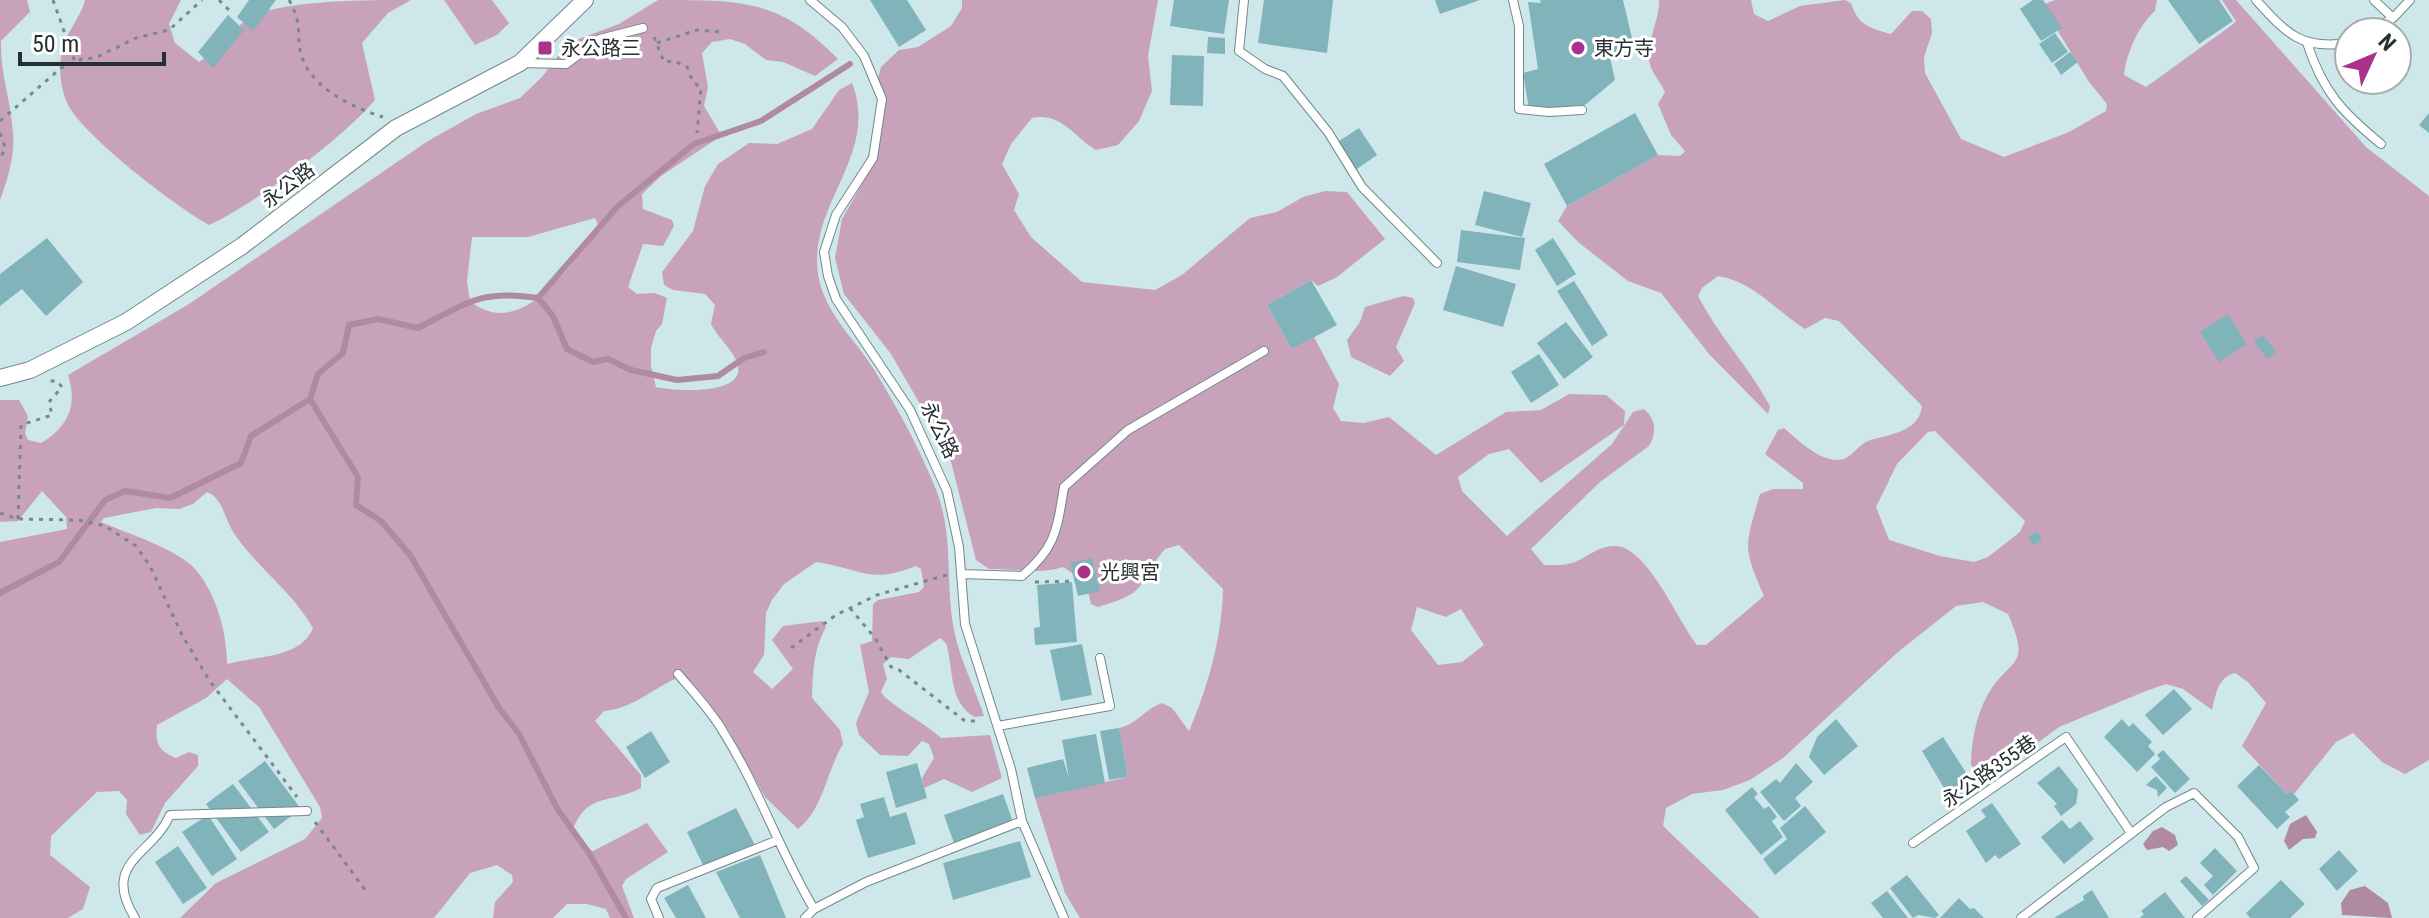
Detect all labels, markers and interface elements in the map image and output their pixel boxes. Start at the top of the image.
scale bar [20,16,164,66]
north arrow [2333,16,2413,96]
text: N [2373,29,2401,56]
text: 50 m [32,30,79,58]
place label: 永公路三 [561,36,641,60]
place label: 東方寺 [1594,36,1654,60]
marker: 永公路三 [536,39,554,57]
marker: 東方寺 [1569,39,1587,57]
street label: 永公路 [257,157,319,213]
street label: 永公路 [916,398,964,462]
place label: 光興宮 [1100,560,1160,584]
marker: 光興宮 [1075,563,1093,581]
street label: 永公路355巷 [1937,730,2041,812]

